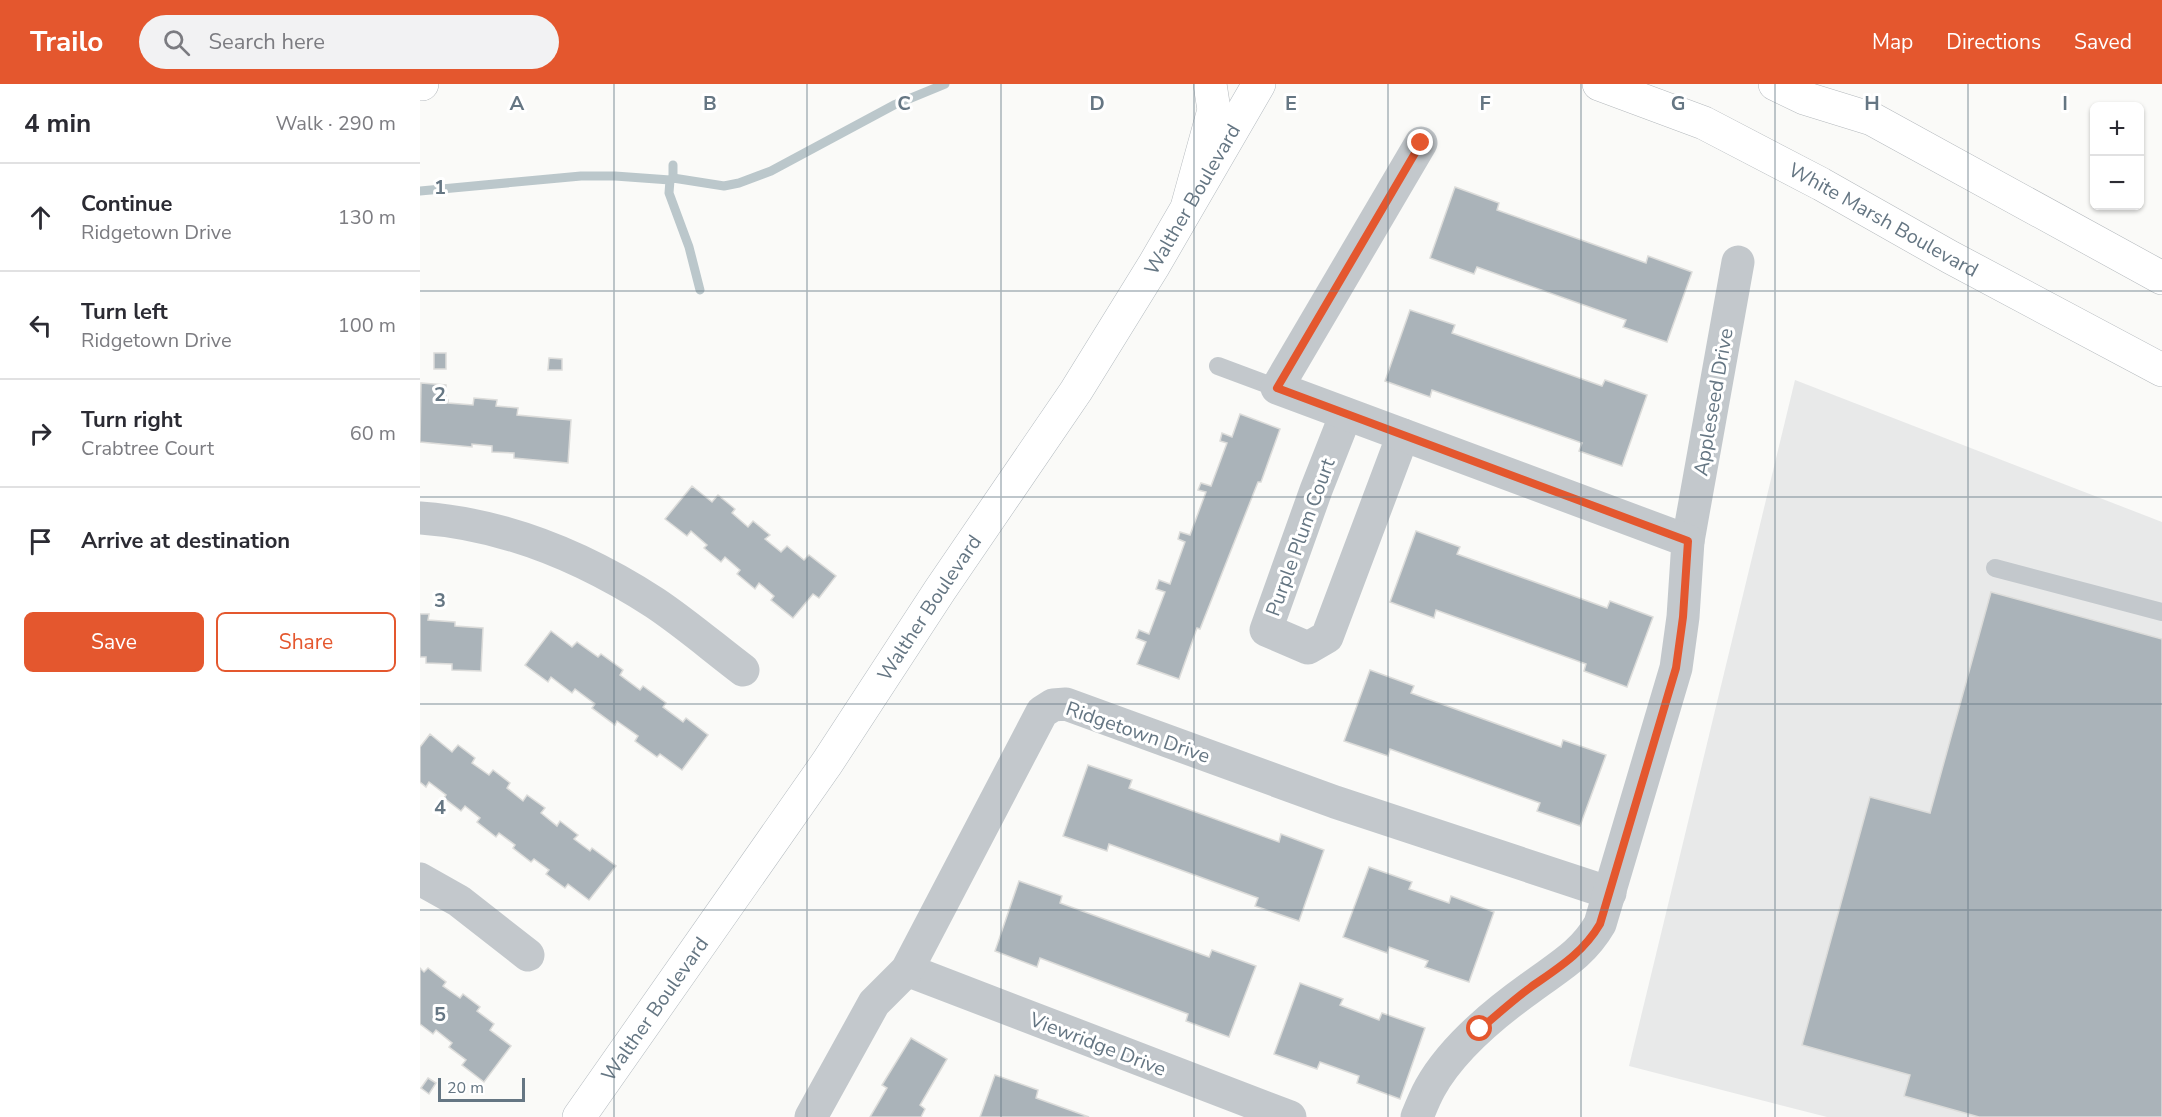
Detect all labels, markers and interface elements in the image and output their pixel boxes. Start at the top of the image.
search box [139,15,559,69]
text: Trailo [30,23,103,61]
icon: search [160,26,193,59]
text: Search here [208,27,325,57]
text: Map [1872,28,1913,56]
text: Directions [1946,28,2041,56]
text: Saved [2074,28,2132,56]
text: A [510,90,525,117]
text: B [703,90,717,117]
text: C [897,90,911,117]
text: D [1089,90,1105,117]
text: E [1285,90,1297,117]
text: F [1479,90,1491,117]
text: G [1671,90,1685,117]
text: H [1864,90,1880,117]
text: I [2062,90,2068,117]
map controls [2090,102,2144,210]
button: + [2090,102,2144,156]
text: 4 min [24,106,91,141]
text: Walk · 290 m [276,110,396,137]
street label: Walther Boulevard [1138,119,1247,280]
route end [1407,129,1433,155]
street label: White Marsh Boulevard [1784,156,1983,284]
button: − [2090,156,2144,210]
text: 1 [434,174,446,201]
text: Continue [81,189,172,219]
icon: ahead [24,201,57,234]
text: 130 m [338,204,396,231]
text: Ridgetown Drive [81,219,232,246]
text: Turn left [81,297,168,327]
icon: left [24,309,57,342]
text: 100 m [338,312,396,339]
street label: Appleseed Drive [1687,326,1740,478]
text: Ridgetown Drive [81,327,232,354]
text: 2 [434,381,446,408]
text: Turn right [81,405,182,435]
icon: right [24,417,57,450]
text: 60 m [350,420,396,447]
text: Crabtree Court [81,435,214,462]
street label: Purple Plum Court [1259,454,1342,620]
icon: arrive [24,525,57,558]
text: Arrive at destination [81,526,290,556]
street label: Walther Boulevard [871,530,988,686]
text: 3 [434,587,446,614]
button: Save [24,612,204,672]
button: Share [216,612,396,672]
street label: Ridgetown Drive [1062,695,1213,770]
text: 4 [434,794,446,821]
street label: Walther Boulevard [595,932,715,1087]
text: 5 [434,1001,446,1028]
street label: Viewridge Drive [1025,1006,1170,1083]
route start [1466,1015,1492,1041]
scale bar [438,1075,525,1102]
text: 20 m [447,1077,484,1099]

